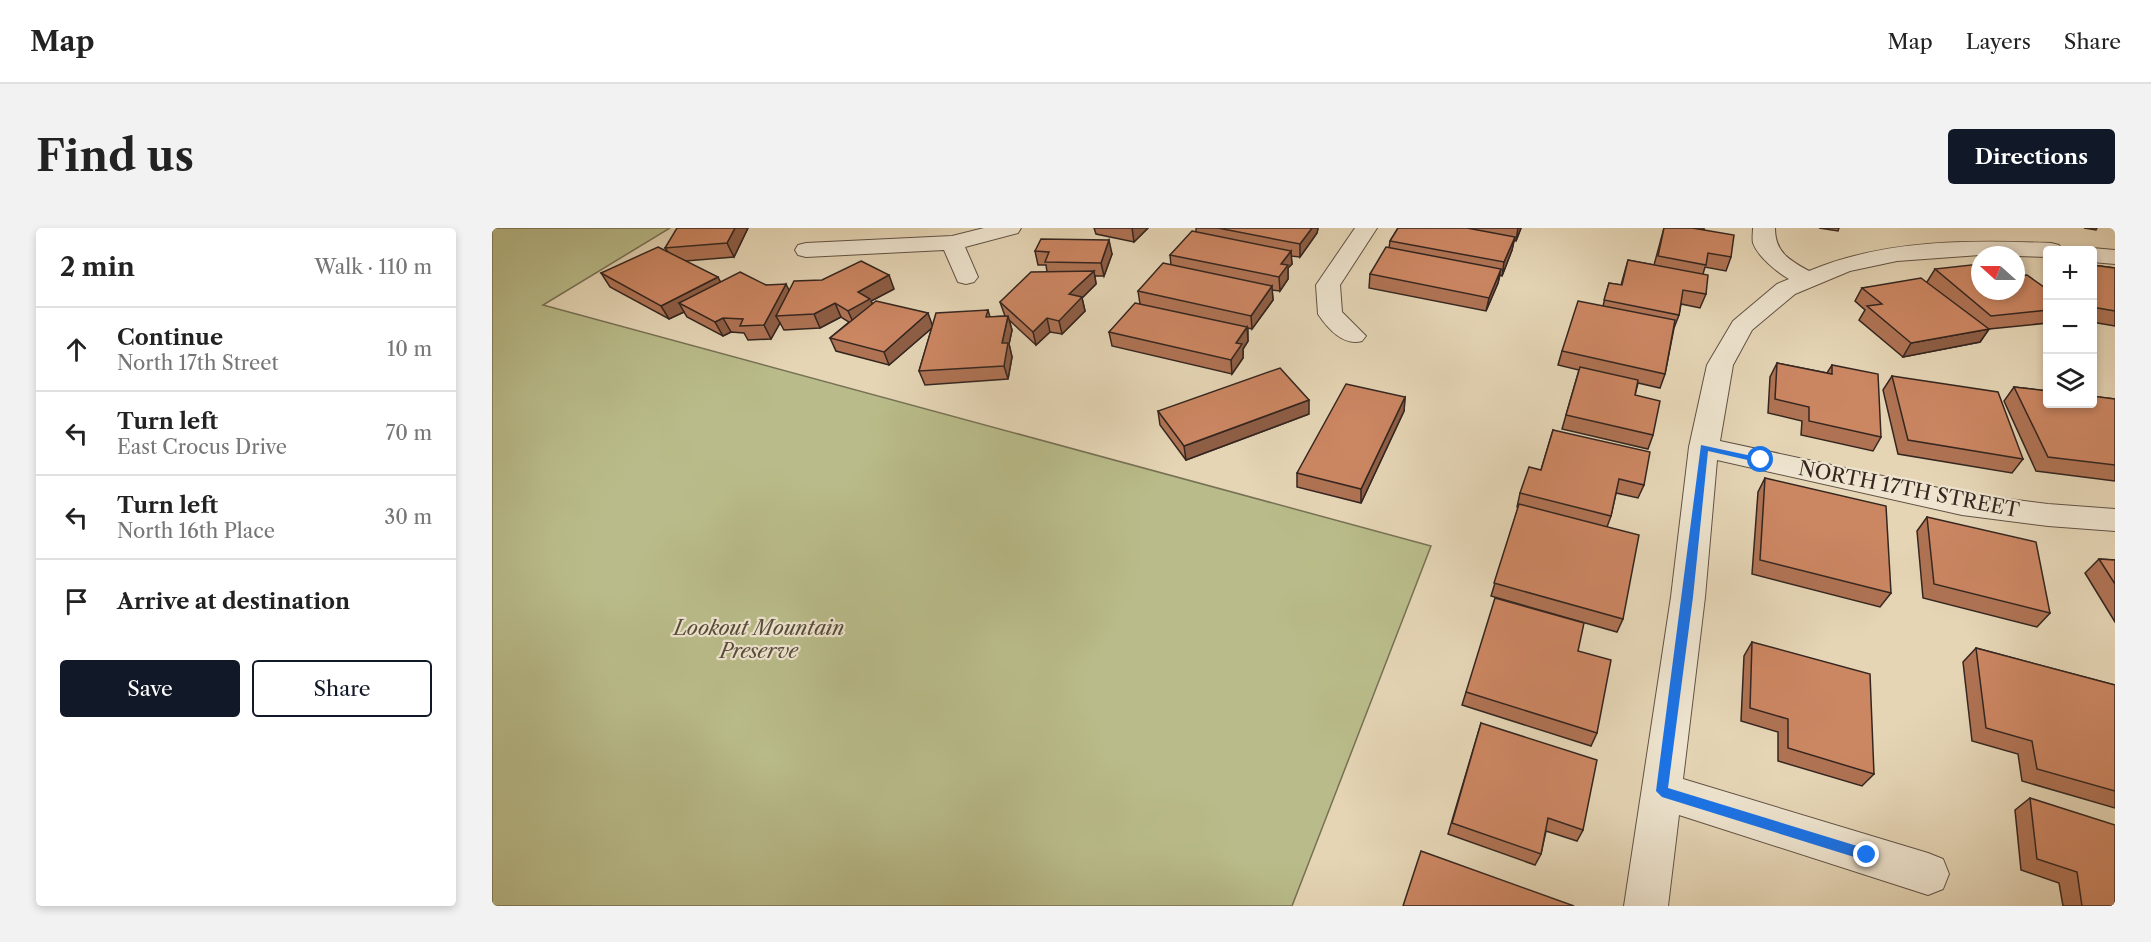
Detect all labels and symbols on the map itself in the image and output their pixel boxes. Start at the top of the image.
north arrow [1971,246,2025,300]
route start [1747,446,1773,472]
street label: NORTH 17TH STREET [1797,456,2021,522]
park label: Lookout Mountain Preserve [672,616,844,663]
route end [1853,841,1879,867]

